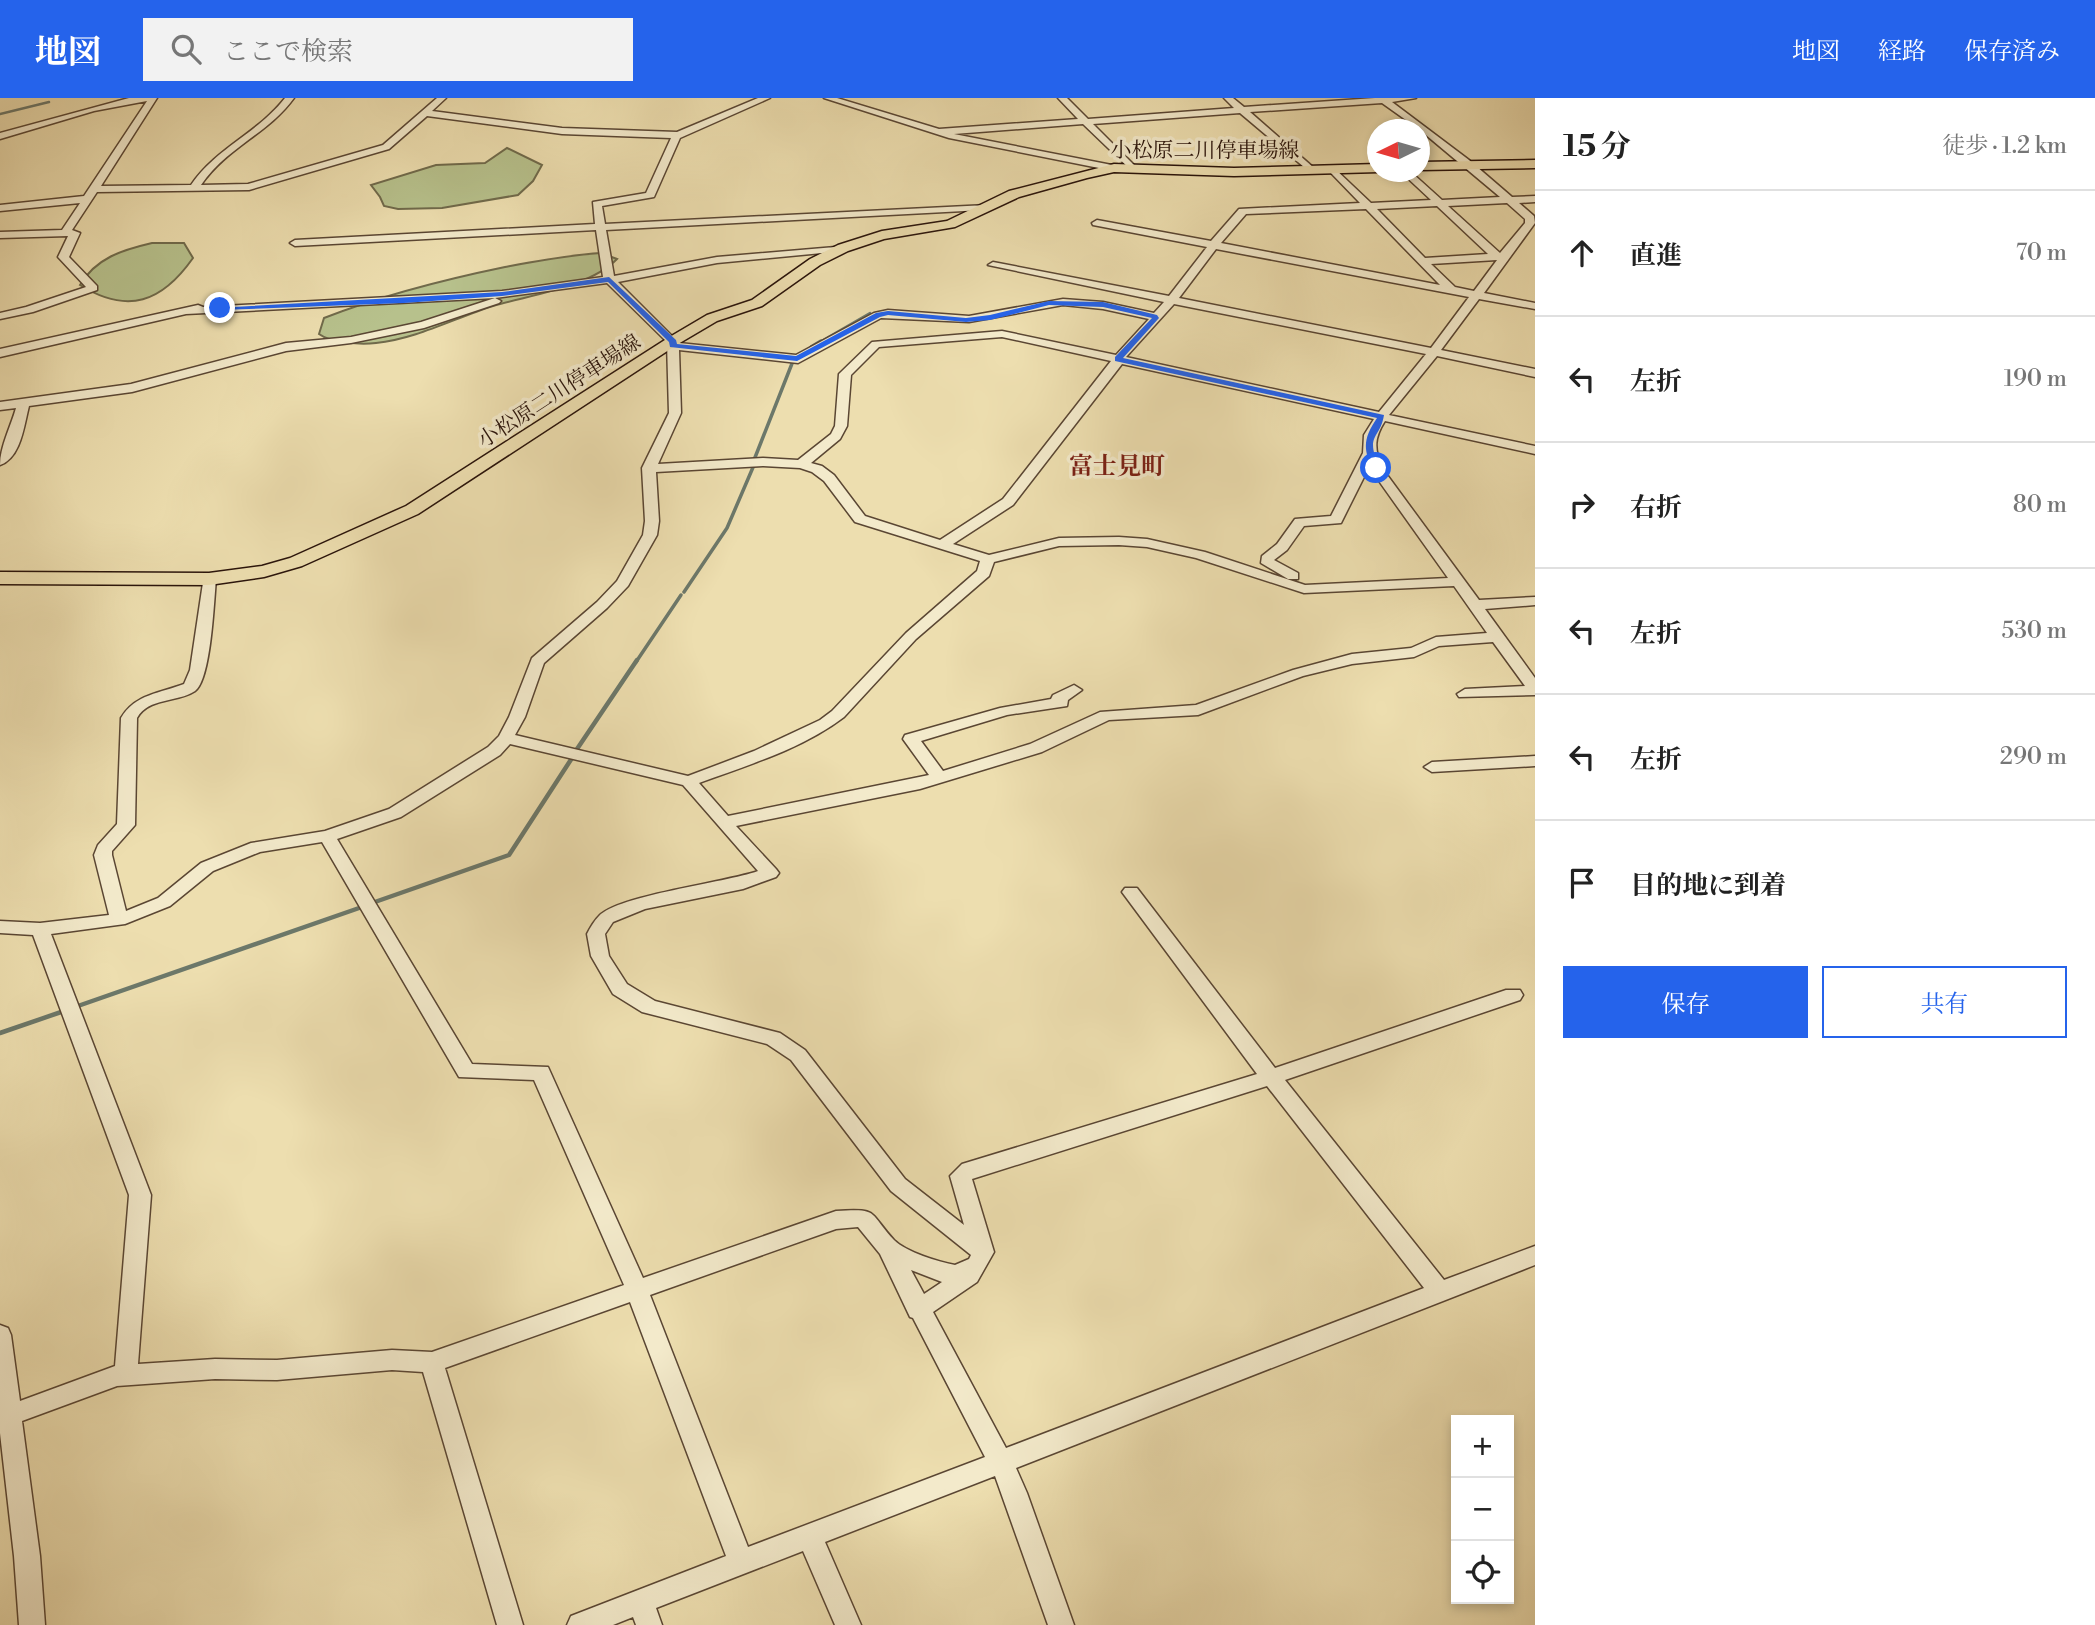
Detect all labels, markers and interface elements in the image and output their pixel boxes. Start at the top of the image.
search box [143,18,633,81]
icon: search [167,30,205,68]
text: 地図 [35,33,101,74]
text: ここで検索 [223,36,353,68]
text: 地図 [1792,37,1840,67]
text: 経路 [1878,37,1926,67]
text: 保存済み [1964,37,2060,67]
north arrow [1367,119,1430,182]
text: 15 分 [1563,128,1631,166]
text: 徒歩 · 1.2 km [1942,132,2067,160]
street label: 小松原二川停車場線 [1111,138,1300,164]
icon: ahead [1563,234,1601,272]
text: 70 m [2016,239,2067,267]
text: 直進 [1630,240,1682,272]
route end [204,292,235,323]
street label: 小松原二川停車場線 [473,329,646,454]
icon: left [1563,360,1601,398]
text: 190 m [2004,365,2067,393]
text: 左折 [1630,366,1682,398]
district label: 富士見町 [1069,452,1165,482]
route start [1360,452,1391,483]
icon: right [1563,486,1601,524]
text: 80 m [2013,491,2067,519]
text: 右折 [1630,492,1682,524]
icon: left [1563,612,1601,650]
text: 530 m [2001,617,2067,645]
text: 左折 [1630,618,1682,650]
icon: left [1563,738,1601,776]
text: 290 m [2000,743,2067,771]
text: 左折 [1630,744,1682,776]
icon: arrive [1563,864,1601,902]
text: 目的地に到着 [1630,870,1786,902]
button: 保存 [1563,966,1808,1038]
button: 共有 [1822,966,2067,1038]
map controls [1451,1415,1514,1604]
button: + [1451,1415,1514,1478]
button: − [1451,1478,1514,1541]
button: locate [1451,1541,1514,1604]

